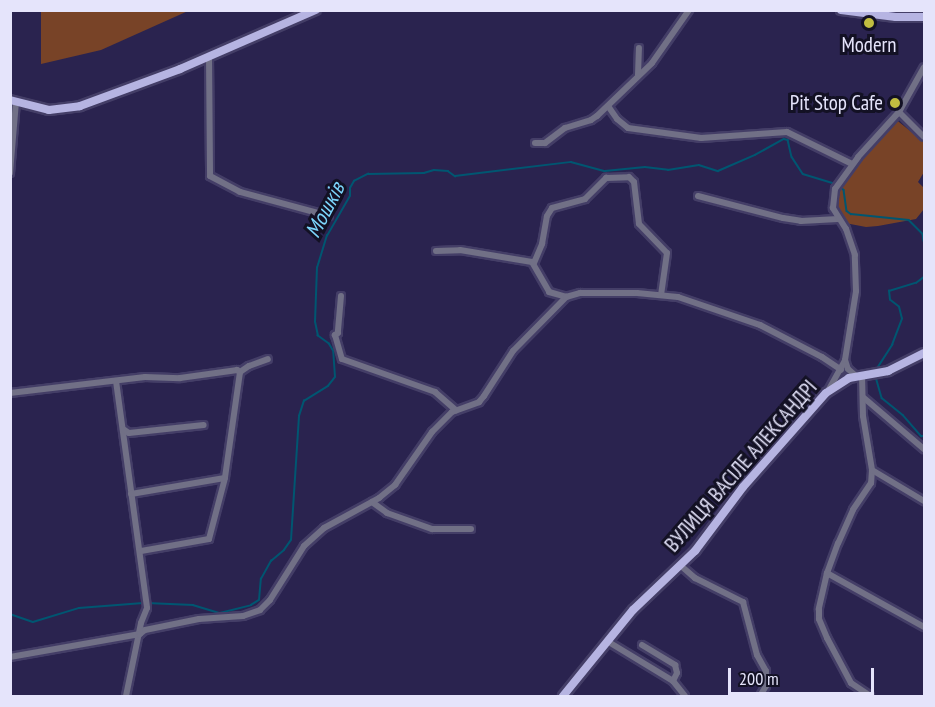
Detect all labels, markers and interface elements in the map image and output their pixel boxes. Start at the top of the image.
marker: Modern [862,16,876,30]
place label: Modern [841,32,897,58]
place label: Pit Stop Cafe [790,90,883,116]
marker: Pit Stop Cafe [888,96,902,110]
water label: Мошків [300,178,350,242]
street label: ВУЛИЦЯ ВАСІЛЕ АЛЕКСАНДРІ [659,375,823,557]
scale bar [731,656,876,694]
text: 200 m [739,667,779,690]

